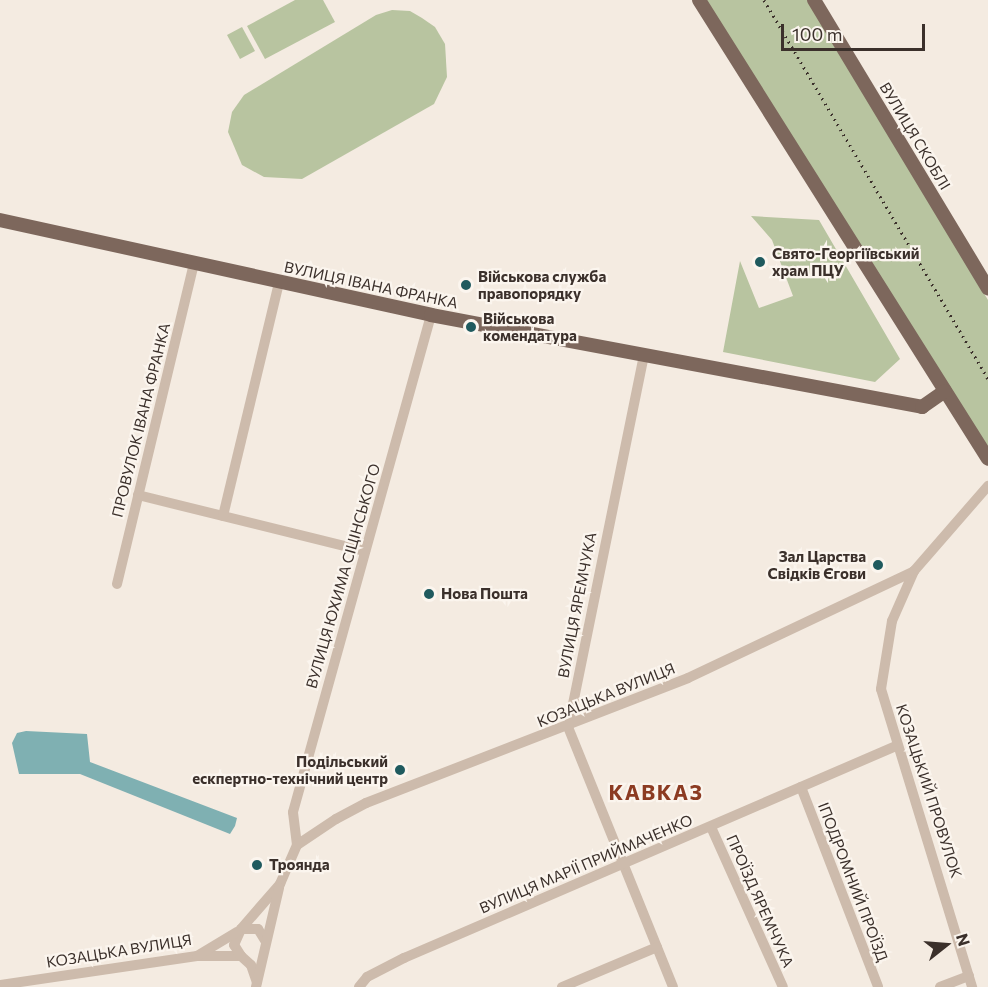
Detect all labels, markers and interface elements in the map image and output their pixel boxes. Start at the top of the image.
scale bar [784,12,928,50]
text: 100 m [792,23,842,45]
street label: ВУЛИЦЯ СКОБЛІ [876,79,954,193]
place label: Свято-Георгіївський храм ПЦУ [772,244,919,279]
marker: Свято-Георгіївський храм ПЦУ [753,255,767,269]
street label: ВУЛИЦЯ ІВАНА ФРАНКА [282,258,460,312]
place label: Військова служба правопорядку [478,267,606,302]
marker: Військова служба правопорядку [459,278,473,292]
place label: Військова комендатура [483,309,577,344]
marker: Військова комендатура [464,320,478,334]
street label: ПРОВУЛОК ІВАНА ФРАНКА [108,321,174,519]
street label: ВУЛИЦЯ ЮХИМА СІЦІНСЬКОГО [302,461,384,691]
street label: ВУЛИЦЯ ЯРЕМЧУКА [554,531,600,679]
place label: Зал Царства Свідків Єгови [768,547,866,582]
marker: Зал Царства Свідків Єгови [871,558,885,572]
place label: Нова Пошта [441,585,528,603]
marker: Нова Пошта [422,587,436,601]
street label: КОЗАЦЬКА ВУЛИЦЯ [534,659,678,731]
street label: КОЗАЦЬКИЙ ПРОВУЛОК [892,702,966,880]
place label: Подільський ескпертно-технічний центр [192,752,388,787]
marker: Подільський ескпертно-технічний центр [393,763,407,777]
district label: КАВКАЗ [609,779,703,805]
street label: ІПОДРОМНИЙ ПРОЇЗД [814,800,892,964]
street label: ВУЛИЦЯ МАРІЇ ПРИЙМАЧЕНКО [477,811,695,917]
street label: ПРОЇЗД ЯРЕМЧУКА [723,832,797,970]
place label: Троянда [269,856,330,874]
marker: Троянда [250,858,264,872]
north arrow [916,915,976,975]
street label: КОЗАЦЬКА ВУЛИЦЯ [45,931,193,971]
text: N [953,931,975,948]

